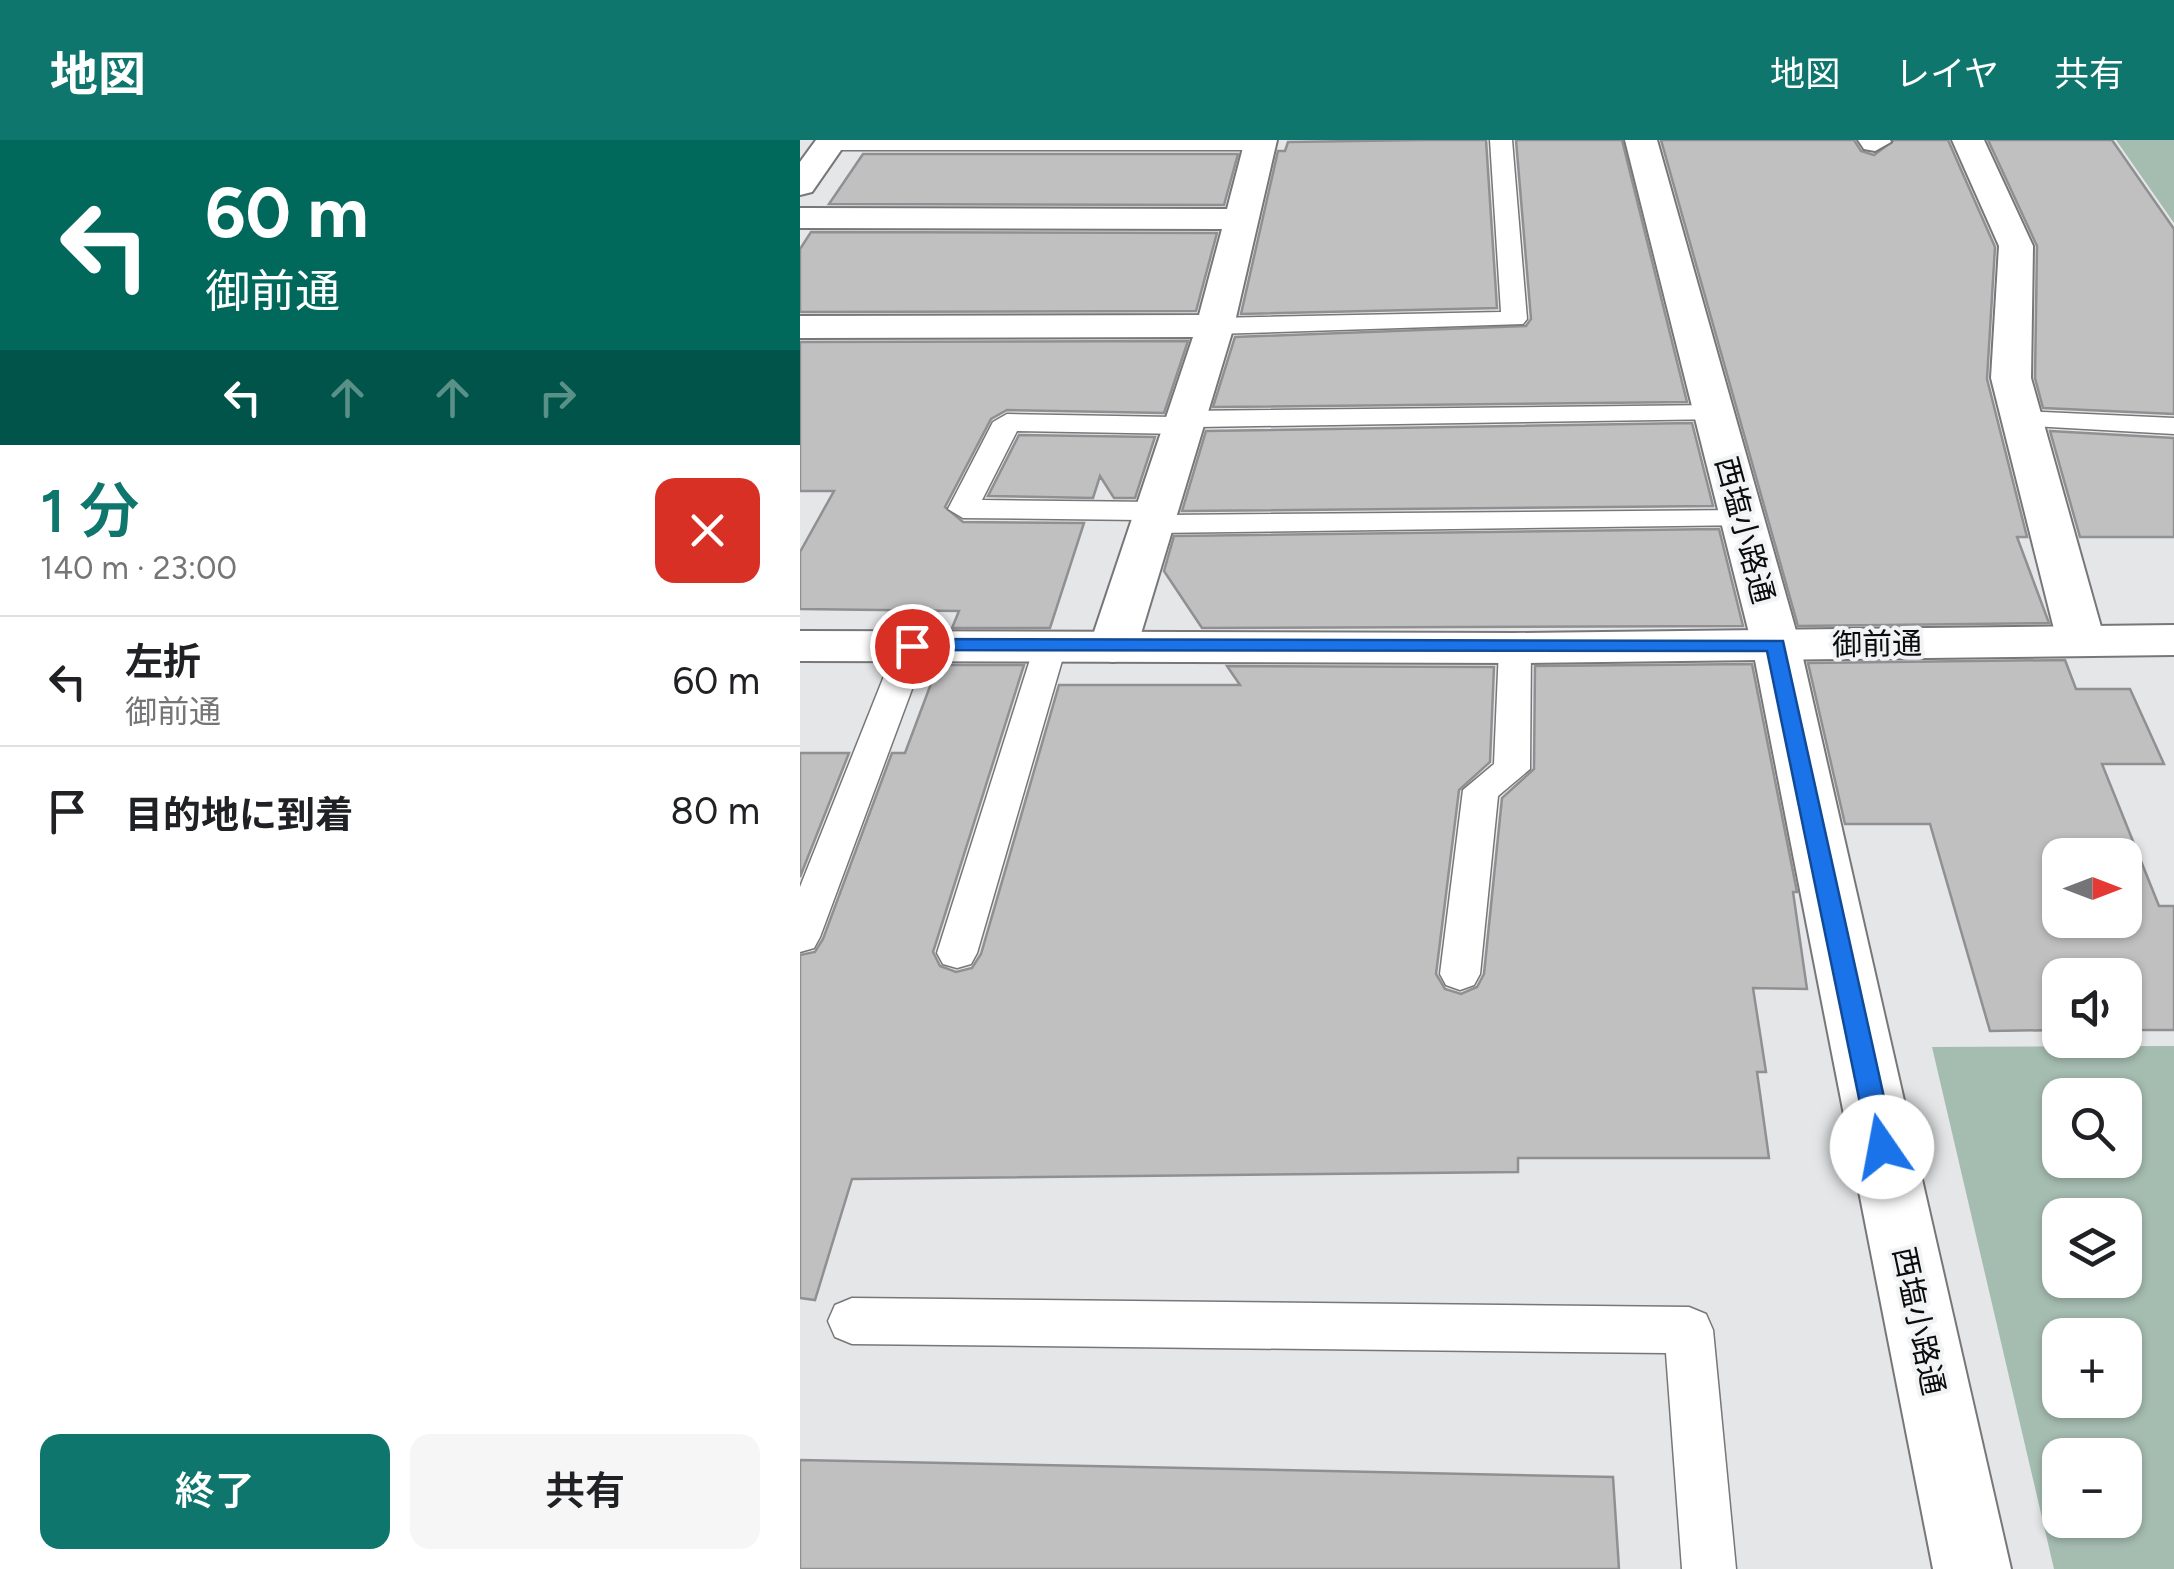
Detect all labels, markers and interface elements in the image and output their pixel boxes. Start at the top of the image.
text: 地図 [50,45,146,103]
text: 地図 [1770,53,1840,95]
text: レイヤ [1895,53,1999,95]
text: 共有 [2054,53,2124,95]
text: 60 m [205,170,369,255]
icon: left [40,180,170,310]
text: 御前通 [205,264,340,318]
icon: left [215,370,270,425]
icon: ahead [320,370,375,425]
icon: ahead [425,370,480,425]
icon: right [530,370,585,425]
street label: 西塩小路通 [1708,453,1782,607]
text: 1 分 [40,475,140,547]
button: close [655,478,760,583]
text: 140 m · 23:00 [40,549,237,587]
pin [870,604,955,689]
icon: arrive [885,619,940,674]
street label: 御前通 [1832,625,1922,663]
text: 左折 [125,639,201,685]
icon: left [40,654,95,709]
text: 60 m [672,658,760,704]
text: 御前通 [125,693,221,731]
icon: arrive [40,784,95,839]
text: 80 m [671,788,760,834]
text: 目的地に到着 [125,792,353,838]
north arrow [2042,838,2142,938]
map controls [2042,838,2142,1538]
button: sound [2042,958,2142,1058]
button: search [2042,1078,2142,1178]
position arrow [1830,1095,1934,1199]
button: layers [2042,1198,2142,1298]
street label: 西塩小路通 [1885,1244,1953,1398]
button: + [2042,1318,2142,1418]
button: 終了 [40,1434,390,1549]
button: 共有 [410,1434,760,1549]
button: − [2042,1438,2142,1538]

